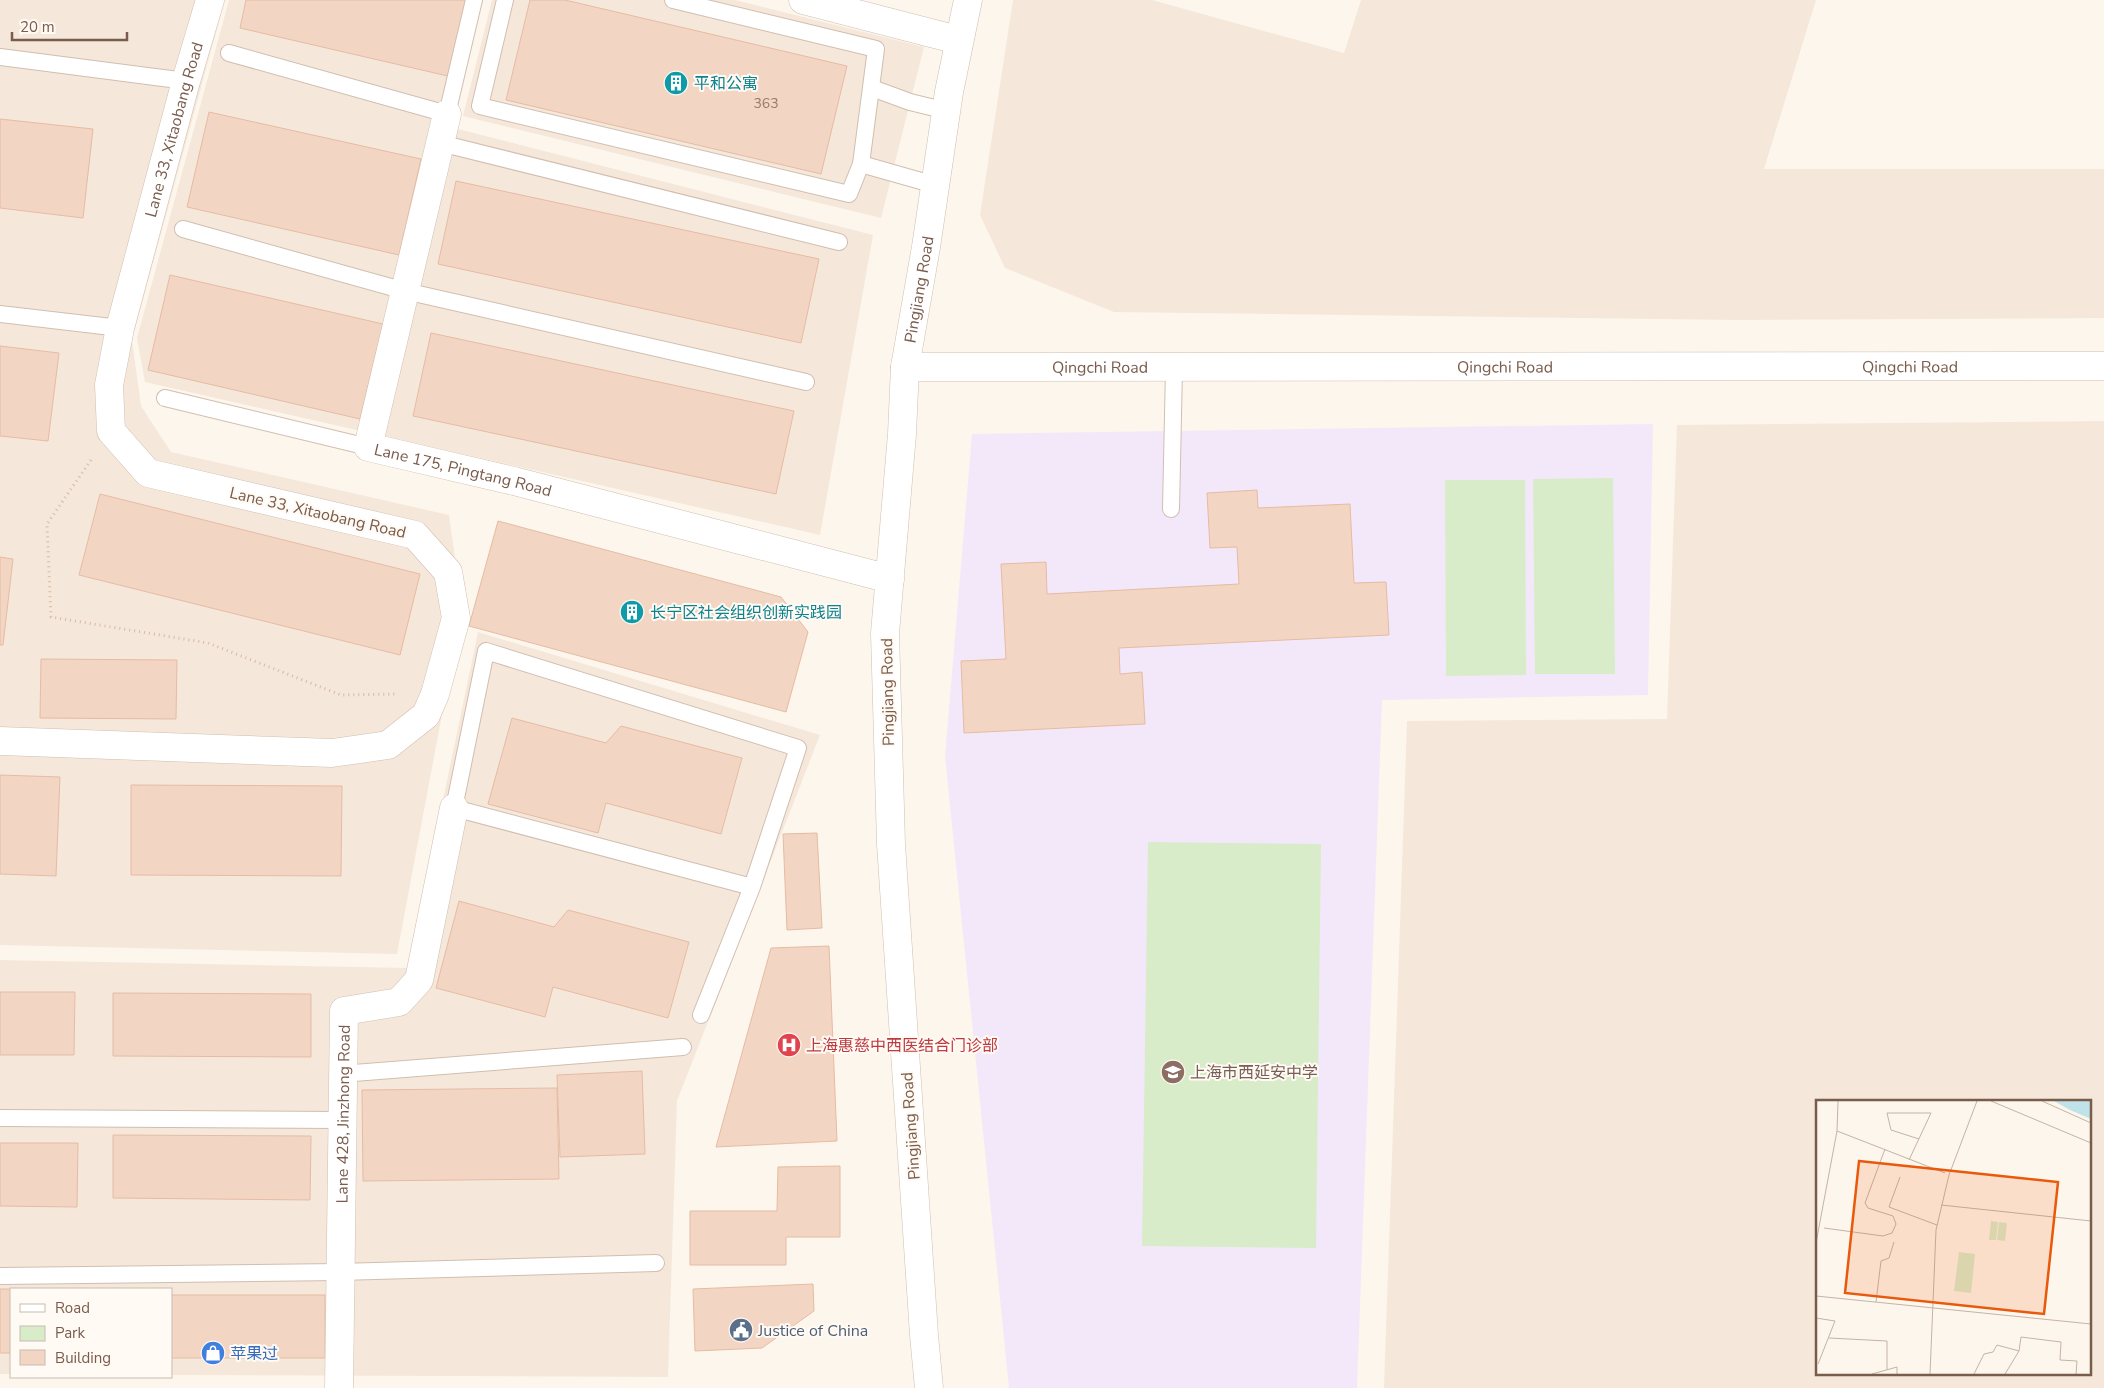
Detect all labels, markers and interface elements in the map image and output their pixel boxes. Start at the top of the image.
scale bar [12,10,128,42]
text: 20 m [20,17,55,37]
street label: Lane 33, Xitaobang Road [140,39,209,220]
building icon: 平和公寓 [663,70,689,96]
place label: 平和公寓 [694,73,758,95]
house number: 363 [753,94,779,113]
street label: Pingjiang Road [899,235,939,345]
street label: Qingchi Road [1457,356,1553,379]
street label: Qingchi Road [1862,356,1958,378]
street label: Qingchi Road [1052,357,1148,379]
street label: Lane 175, Pingtang Road [372,439,554,502]
street label: Lane 33, Xitaobang Road [227,482,408,544]
building icon: 长宁区社会组织创新实践园 [619,599,645,625]
place label: 长宁区社会组织创新实践园 [650,602,842,624]
street label: Pingjiang Road [876,638,900,746]
street label: Lane 428, Jinzhong Road [331,1024,356,1204]
hospital icon: 上海惠慈中西医结合门诊部 [776,1032,802,1058]
place label: 上海惠慈中西医结合门诊部 [806,1035,998,1057]
school or university icon: 上海市西延安中学 [1160,1059,1186,1085]
place label: 上海市西延安中学 [1190,1062,1318,1084]
street label: Pingjiang Road [896,1071,926,1181]
inset map [1816,1100,2092,1376]
legend [10,1288,172,1378]
text: Road [55,1298,90,1318]
public building icon: Justice of China [728,1317,754,1343]
place label: Justice of China [757,1320,868,1342]
text: Park [55,1323,85,1343]
shop icon: 苹果过 [200,1340,226,1366]
place label: 苹果过 [230,1343,278,1365]
text: Building [55,1348,111,1368]

